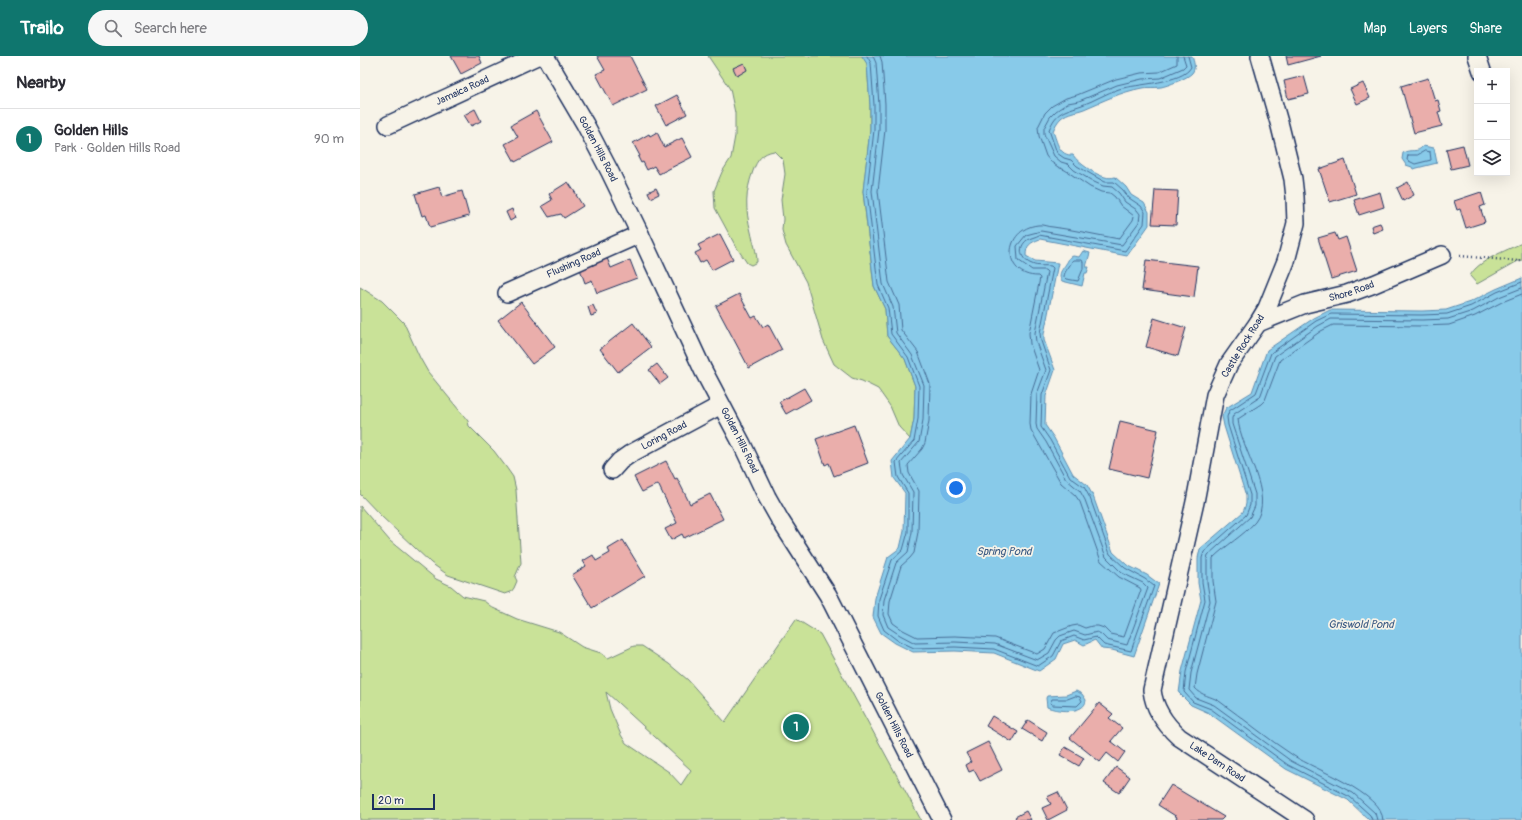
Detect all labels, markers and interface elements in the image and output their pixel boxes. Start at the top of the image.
search box [88,10,368,46]
text: Trailo [20,16,64,40]
icon: search [102,17,124,39]
text: Search here [134,19,207,38]
text: Map [1364,20,1387,37]
text: Layers [1409,20,1447,37]
text: Share [1469,20,1502,37]
map controls [1474,68,1510,176]
button: + [1474,68,1510,104]
text: Nearby [16,72,65,93]
street label: Jamaica Road [434,73,491,108]
button: − [1474,104,1510,140]
street label: Golden Hills Road [576,114,620,184]
text: Golden Hills [54,121,128,140]
text: 1 [26,131,32,147]
text: 90 m [314,131,344,147]
text: Park · Golden Hills Road [54,140,180,156]
button: layers [1474,140,1510,176]
street label: Flushing Road [545,246,603,281]
street label: Shore Road [1328,278,1376,304]
street label: Castle Rock Road [1219,312,1267,380]
street label: Golden Hills Road [718,405,761,475]
street label: Loring Road [639,418,689,453]
your location [946,478,966,498]
water label: Spring Pond [976,545,1033,558]
water label: Griswold Pond [1328,618,1395,631]
street label: Golden Hills Road [872,690,915,760]
pin: 1 [783,712,809,742]
street label: Lake Dam Road [1187,739,1247,785]
scale bar [372,792,435,811]
text: 20 m [378,794,404,807]

